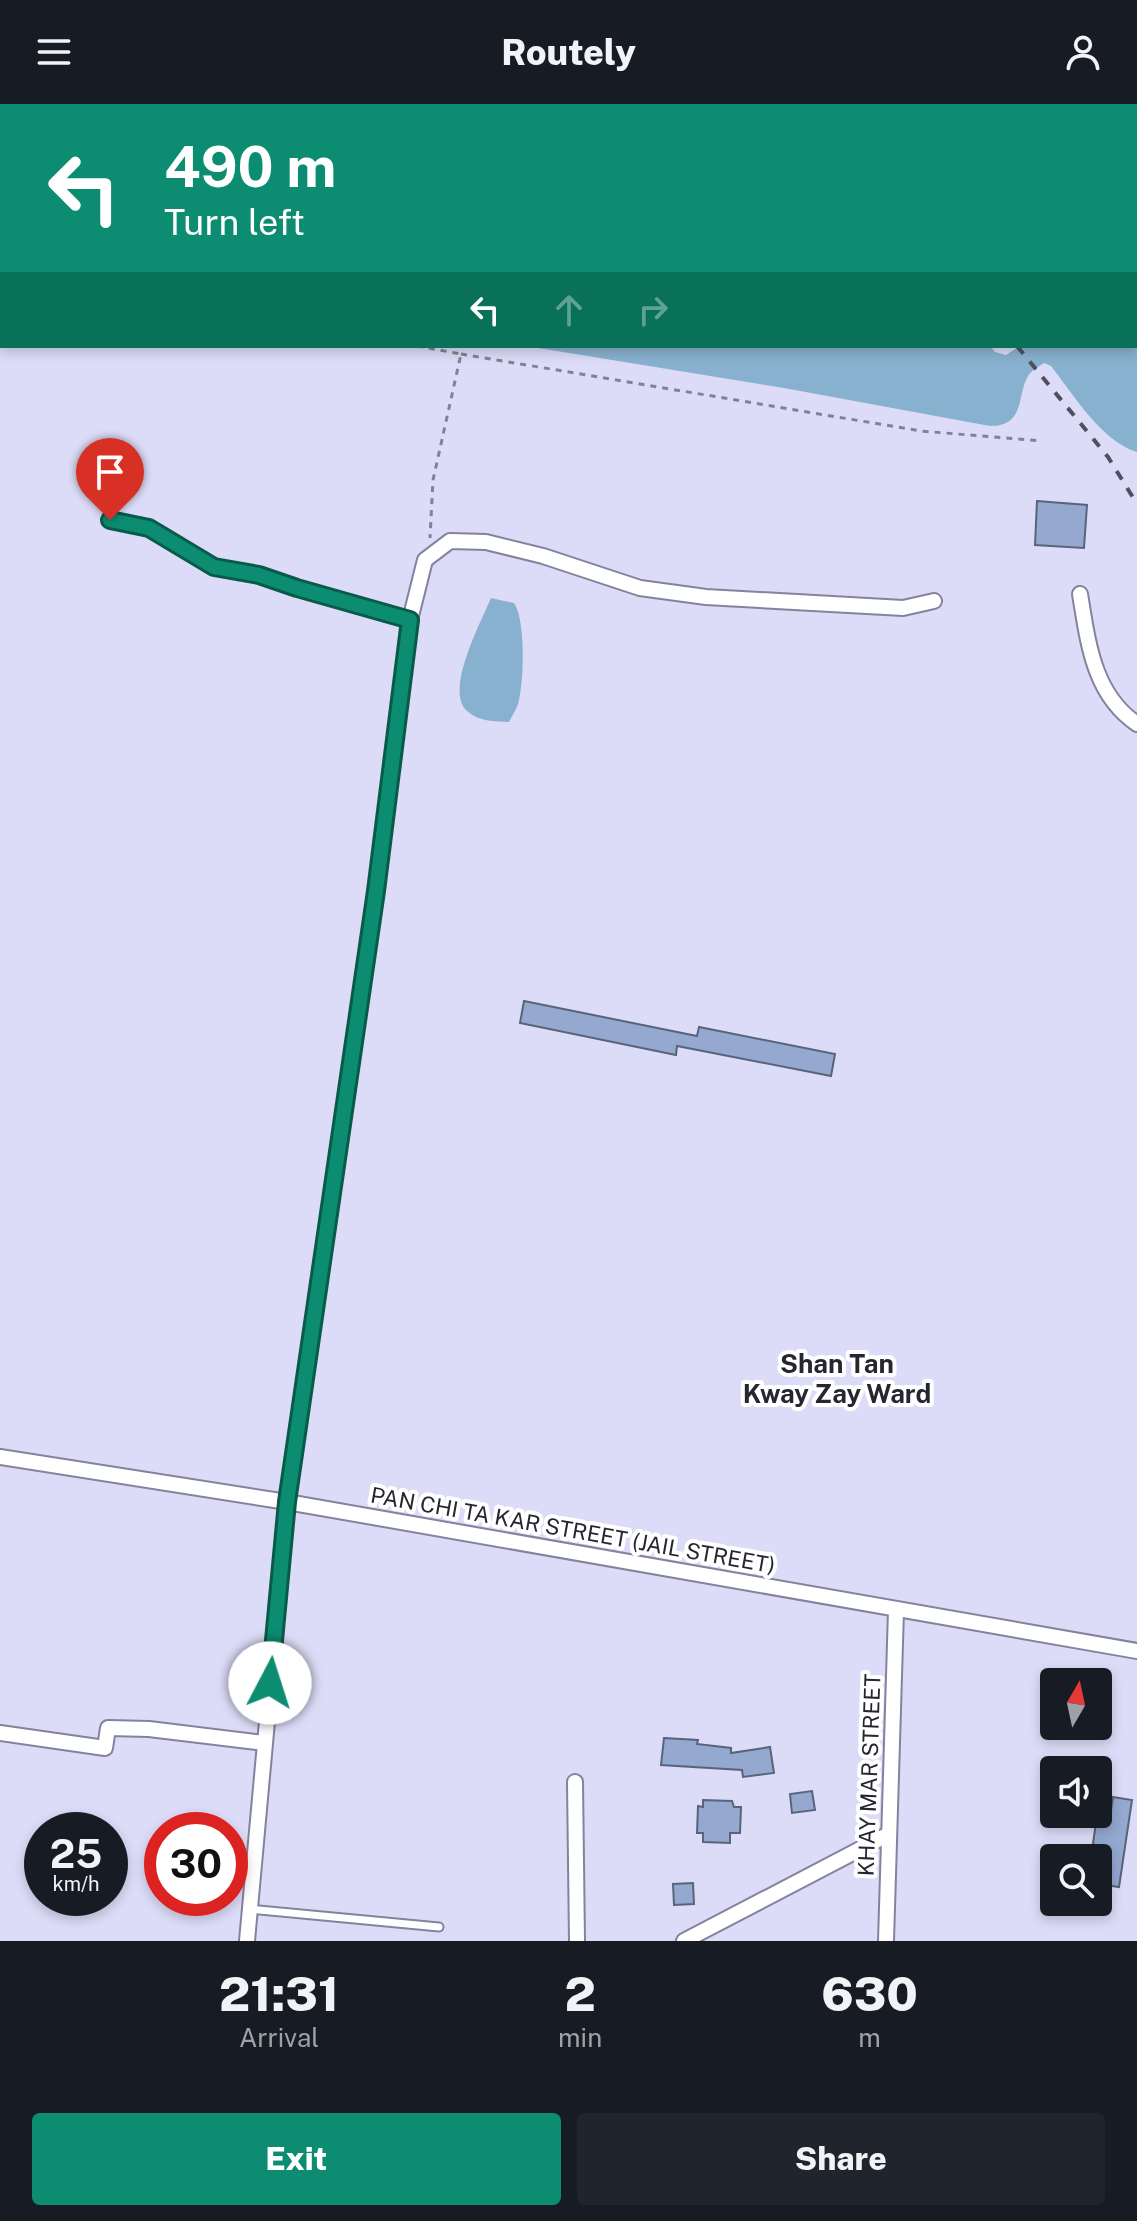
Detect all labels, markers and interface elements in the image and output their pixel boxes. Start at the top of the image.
icon: menu [32,30,76,74]
icon: person [1061,30,1105,74]
text: Routely [501,31,636,73]
text: 490 m [164,134,336,200]
icon: left [32,136,136,240]
text: Turn left [164,201,305,243]
icon: left [463,288,507,332]
icon: ahead [547,288,591,332]
icon: right [631,288,675,332]
pin [76,438,144,520]
icon: arrive [88,450,132,494]
district label: Shan Tan Kway Zay Ward [743,1348,931,1409]
street label: PAN CHI TA KAR STREET (JAIL STREET) [369,1482,777,1578]
position arrow [228,1641,312,1725]
north arrow [1040,1668,1112,1740]
map controls [1040,1668,1112,1916]
street label: KHAY MAR STREET [852,1673,886,1877]
button: sound [1040,1756,1112,1828]
speed limit sign: 30 [144,1812,248,1916]
text: 25 [50,1830,102,1877]
button: search [1040,1844,1112,1916]
text: km/h [52,1872,100,1896]
text: 21:31 [219,1965,339,2022]
text: 2 [564,1965,596,2022]
text: 630 [821,1965,918,2022]
text: Arrival [239,2022,319,2053]
text: min [558,2022,602,2053]
text: m [858,2022,881,2053]
button: Exit [32,2113,561,2205]
button: Share [577,2113,1105,2205]

